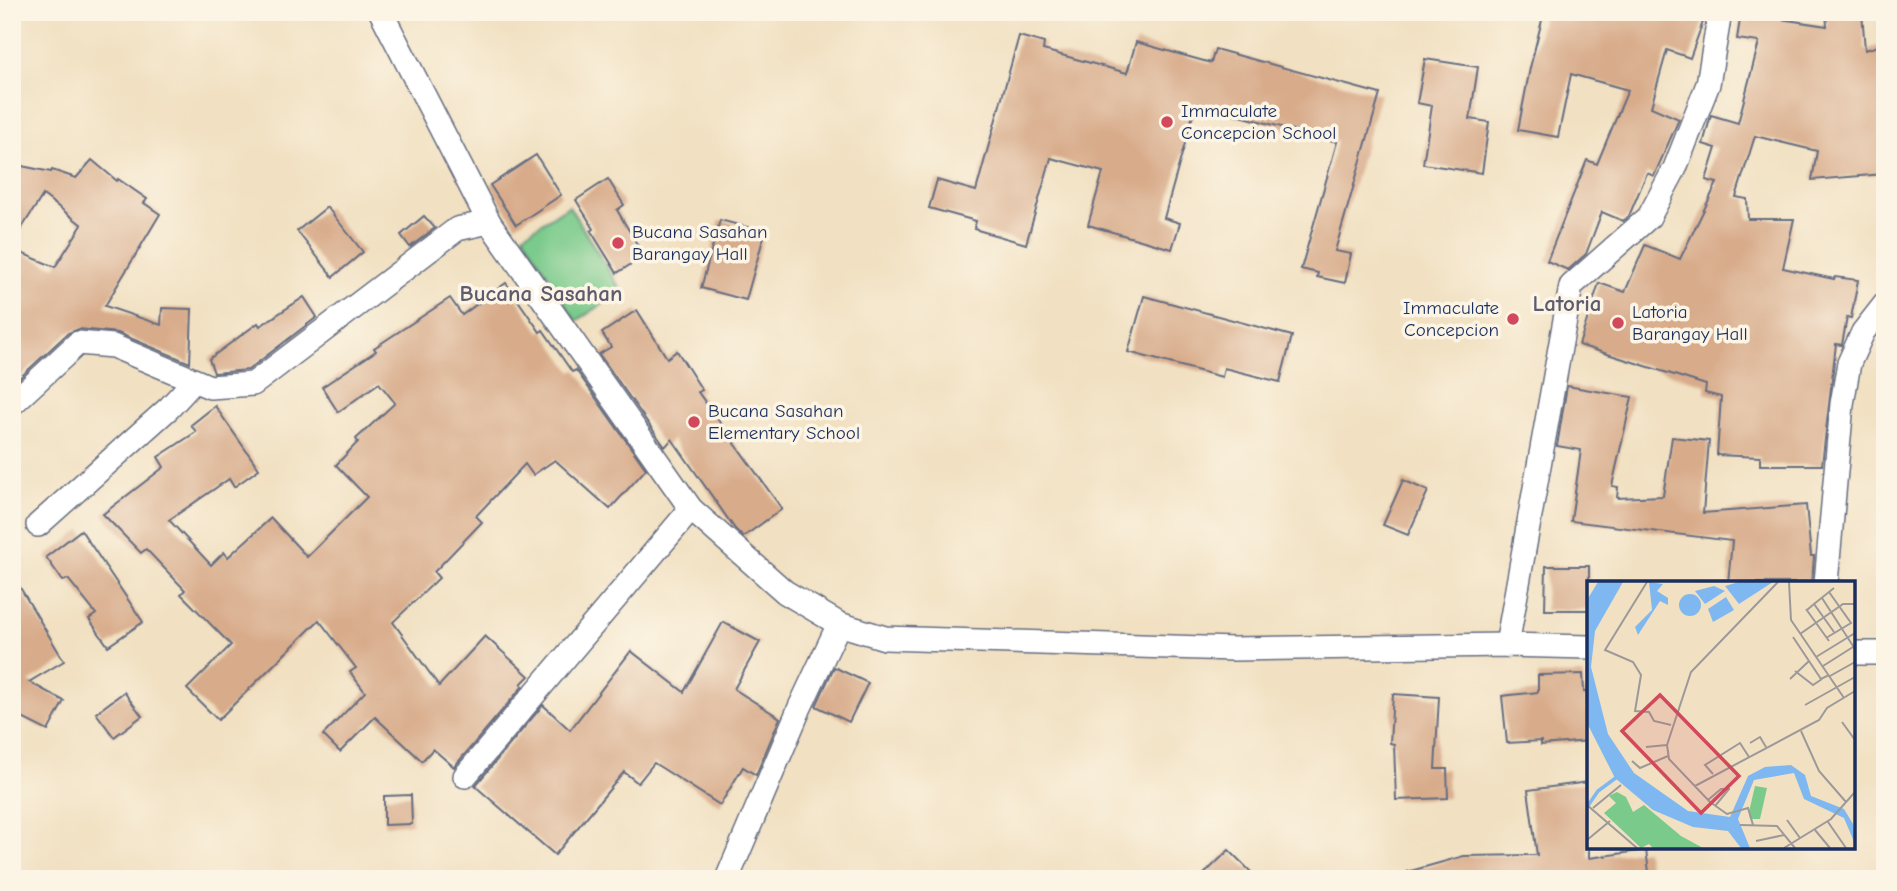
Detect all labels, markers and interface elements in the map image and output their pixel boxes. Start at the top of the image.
place label: Immaculate Concepcion School [1181,100,1336,144]
marker: Immaculate Concepcion School [1159,114,1175,130]
place label: Bucana Sasahan Barangay Hall [632,221,768,265]
marker: Bucana Sasahan Barangay Hall [610,235,626,251]
district label: Bucana Sasahan [460,280,622,307]
district label: Latoria [1533,290,1601,317]
place label: Immaculate Concepcion [1403,297,1499,341]
place label: Latoria Barangay Hall [1632,301,1748,345]
marker: Immaculate Concepcion [1505,311,1521,327]
marker: Latoria Barangay Hall [1610,315,1626,331]
place label: Bucana Sasahan Elementary School [708,400,860,444]
marker: Bucana Sasahan Elementary School [686,414,702,430]
inset map [1587,581,1855,849]

